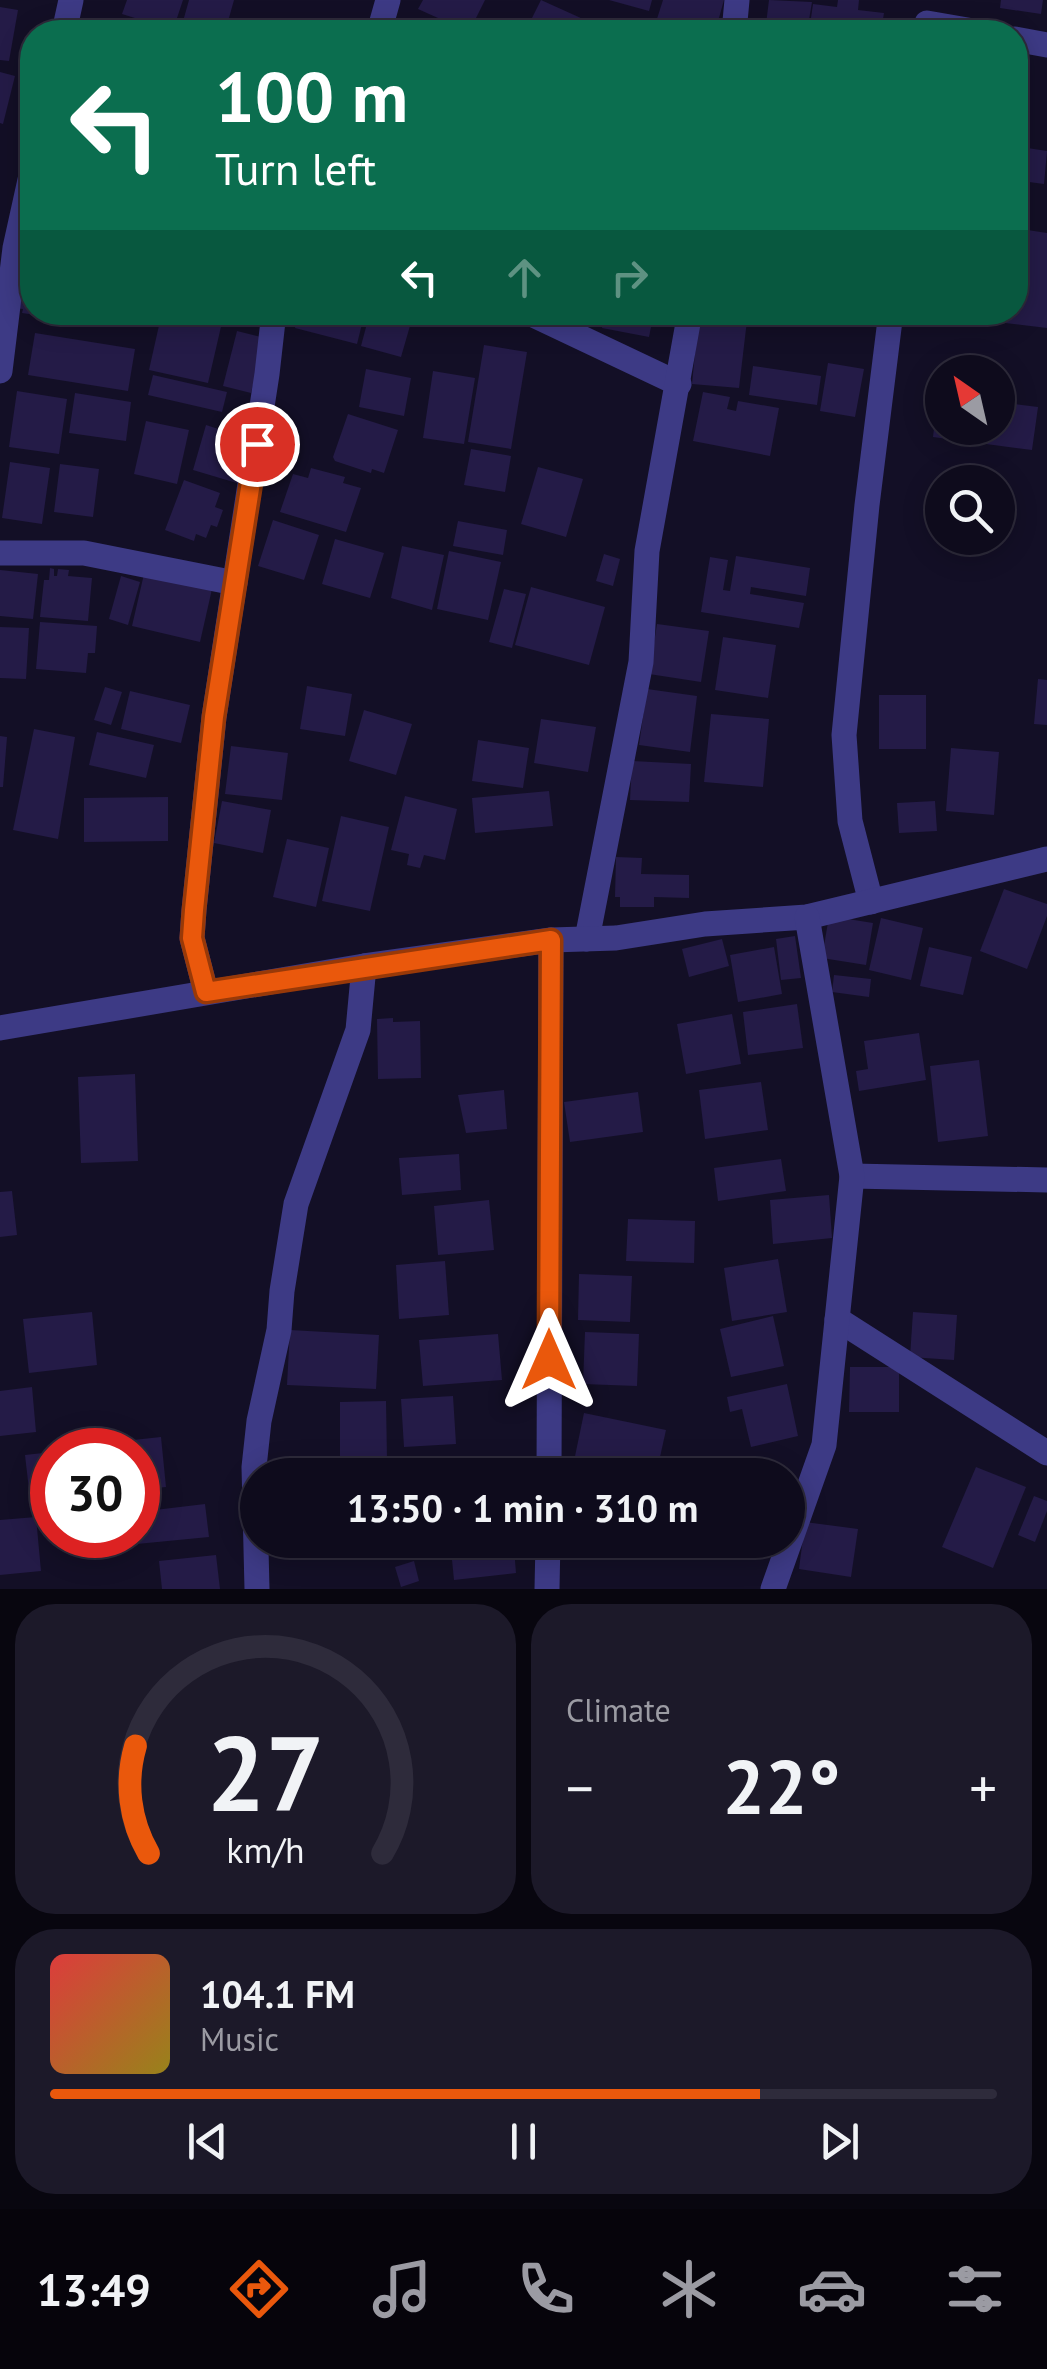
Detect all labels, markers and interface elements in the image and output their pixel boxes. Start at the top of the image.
text: 100 m [215,51,408,141]
icon: left [50,60,180,190]
text: Turn left [215,139,376,197]
icon: left [392,250,447,305]
icon: ahead [497,250,552,305]
icon: right [602,250,657,305]
north arrow [925,355,1015,445]
map controls [925,355,1015,555]
pin [215,402,300,487]
icon: arrive [230,417,285,472]
button: search [925,465,1015,555]
position arrow [497,1308,601,1412]
speed limit sign: 30 [30,1428,160,1558]
text: 13:50 · 1 min · 310 m [347,1483,698,1532]
text: Climate [566,1689,671,1731]
text: 27 [207,1705,324,1840]
text: 22° [723,1738,840,1835]
text: − [566,1752,594,1823]
text: + [969,1752,997,1823]
text: km/h [226,1827,305,1873]
text: 104.1 FM [200,1969,355,2018]
text: Music [200,2018,279,2060]
icon: previous [180,2114,235,2169]
icon: pause [496,2114,551,2169]
icon: next [812,2114,867,2169]
icon: directions [224,2254,294,2324]
icon: music [367,2254,437,2324]
icon: phone [511,2254,581,2324]
icon: climate [654,2254,724,2324]
icon: car [797,2254,867,2324]
icon: filters [940,2254,1010,2324]
text: 13:49 [37,2260,151,2318]

